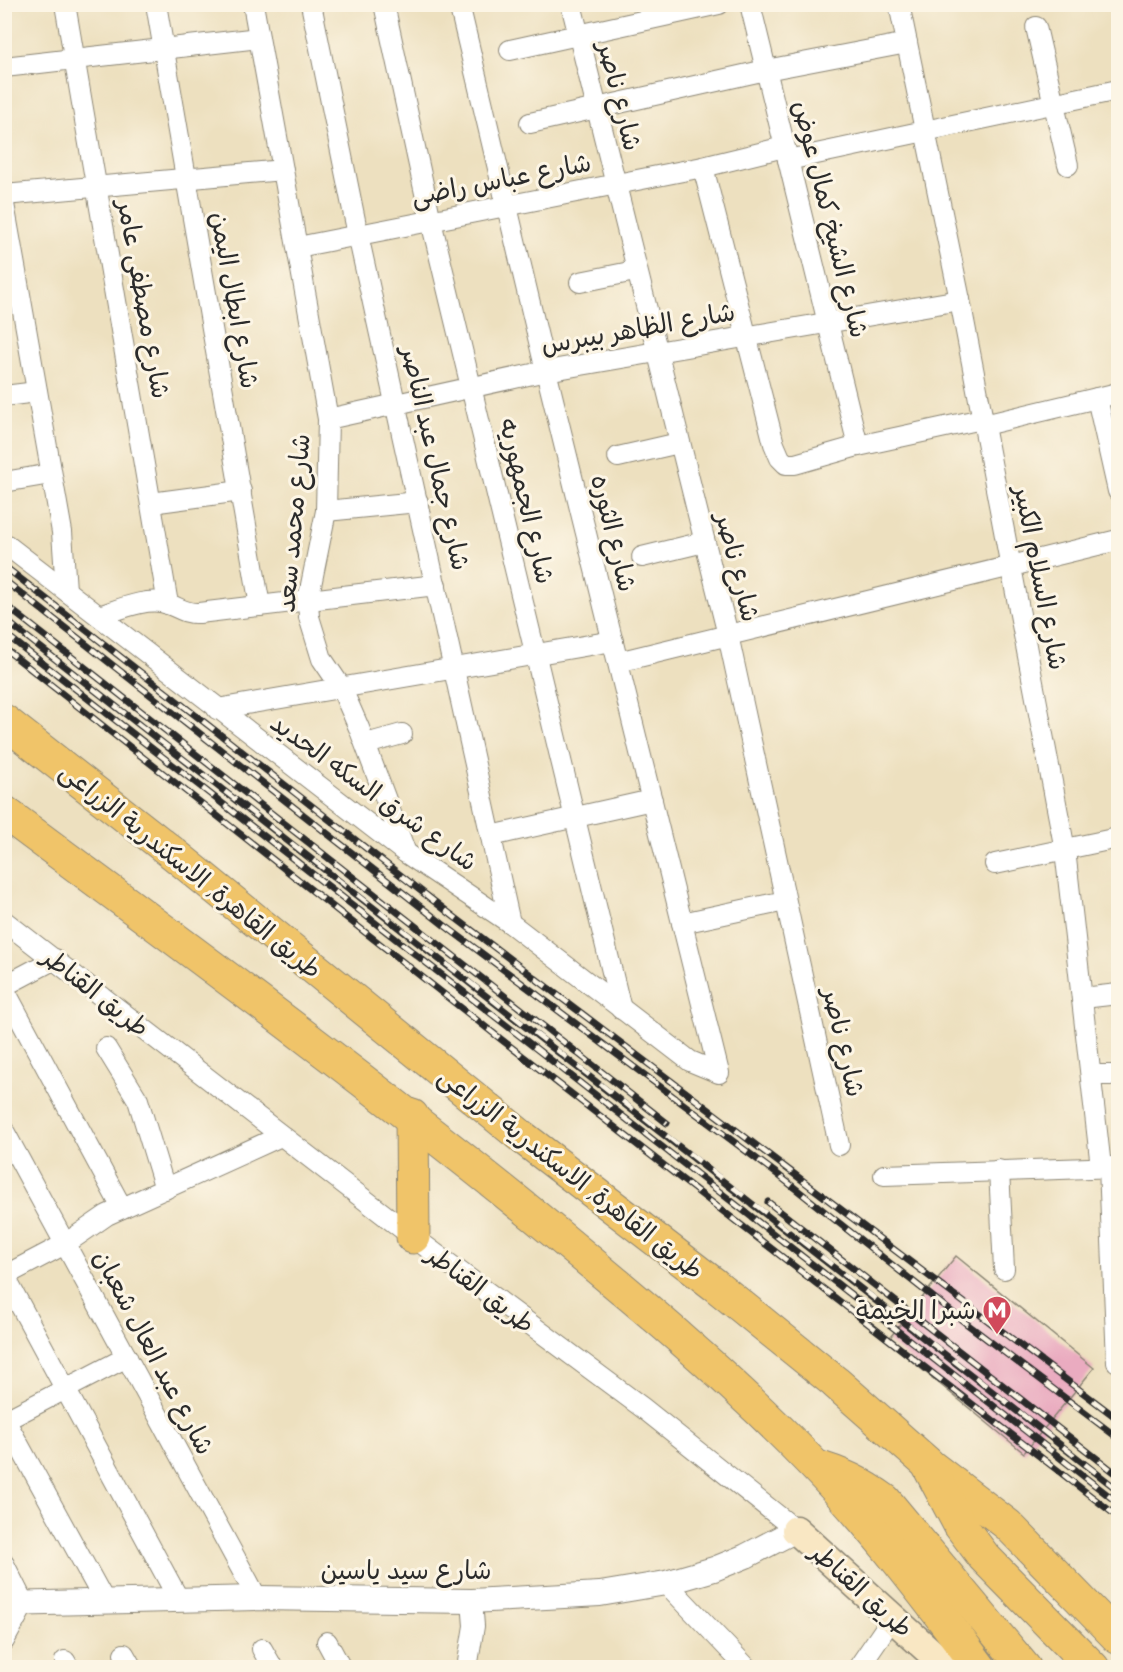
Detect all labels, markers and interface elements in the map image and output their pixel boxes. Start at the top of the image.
street label: شارع ناصر [589,36,649,154]
street label: شارع الشيخ كمال عوض [784,97,876,342]
street label: شارع عباس راضى [408,146,594,214]
street label: شارع مصطفى عامر [108,195,177,401]
street label: شارع ابطال اليمن [202,209,266,391]
street label: شارع الظاهر بيبرس [539,295,738,363]
street label: شارع جمال عبد الناصر [392,341,477,574]
street label: شارع الجمهوريه [490,415,562,587]
street label: شارع محمد سعد [269,432,319,614]
street label: شارع الثوره [582,471,644,595]
street label: شارع السلام الكبير [1003,481,1075,673]
street label: شارع ناصر [707,507,767,625]
street label: شارع شرق السكه الحديد [263,706,484,879]
street label: طريق القاهرة, الاسكندرية الزراعى [53,755,328,986]
street label: طريق القناطر [34,939,156,1044]
street label: شارع ناصر [813,982,872,1100]
street label: طريق القاهرة, الاسكندرية الزراعى [431,1060,710,1287]
street label: طريق القناطر [419,1237,541,1341]
street label: شارع عبد العال شعبان [85,1244,222,1461]
place label: شبرا الخيمة [856,1294,976,1327]
metro station icon: شبرا الخيمة [981,1294,1013,1336]
street label: طريق القناطر [802,1534,920,1645]
street label: شارع سيد ياسين [320,1554,492,1588]

